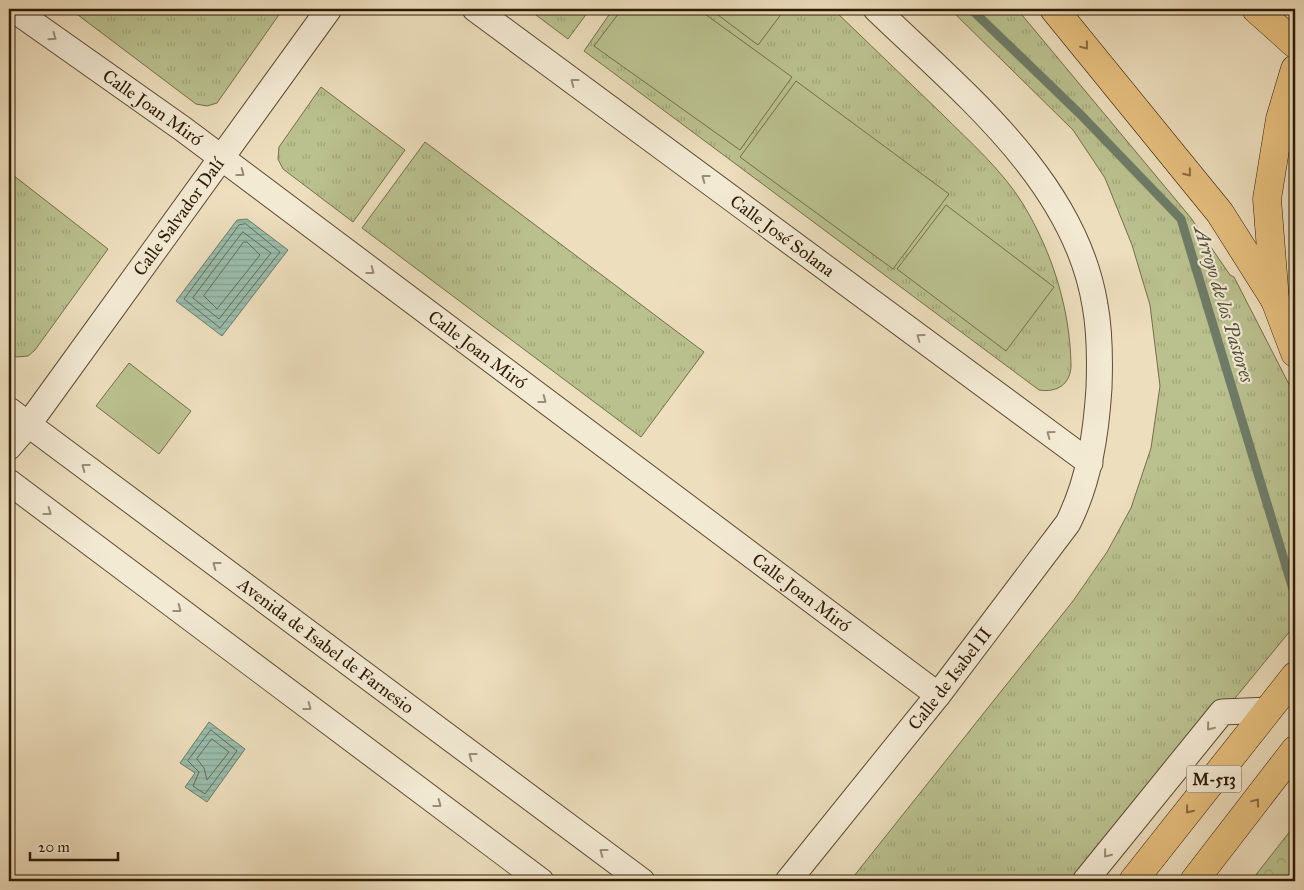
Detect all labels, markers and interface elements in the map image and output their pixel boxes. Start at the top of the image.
one-way arrow [47,31,57,40]
one-way arrow [1080,41,1089,50]
street label: Calle Joan Miró [98,65,207,151]
one-way arrow [571,79,580,87]
street label: Calle Salvador Dalí [129,153,229,280]
one-way arrow [1182,167,1191,176]
one-way arrow [235,168,244,176]
one-way arrow [702,176,711,184]
street label: Calle José Solana [726,190,839,282]
water label: Arroyo de los Pastores [1189,221,1259,386]
one-way arrow [365,265,374,273]
street label: Calle Joan Miró [424,306,531,394]
one-way arrow [917,335,926,343]
one-way arrow [537,394,546,402]
one-way arrow [1046,431,1056,440]
one-way arrow [82,465,91,473]
one-way arrow [42,506,51,514]
street label: Calle Joan Miró [748,549,855,637]
one-way arrow [213,562,222,570]
street label: Avenida de Isabel de Farnesio [233,573,418,718]
one-way arrow [172,603,182,612]
street label: Calle de Isabel II [903,623,996,734]
one-way arrow [302,701,311,709]
one-way arrow [1206,722,1215,731]
one-way arrow [469,753,478,761]
road number: M-513 [1186,766,1242,792]
one-way arrow [432,798,442,807]
one-way arrow [1250,798,1259,808]
one-way arrow [1186,805,1195,814]
scale bar [30,830,118,862]
text: 20 m [38,838,70,856]
one-way arrow [1104,848,1113,857]
one-way arrow [599,849,609,858]

